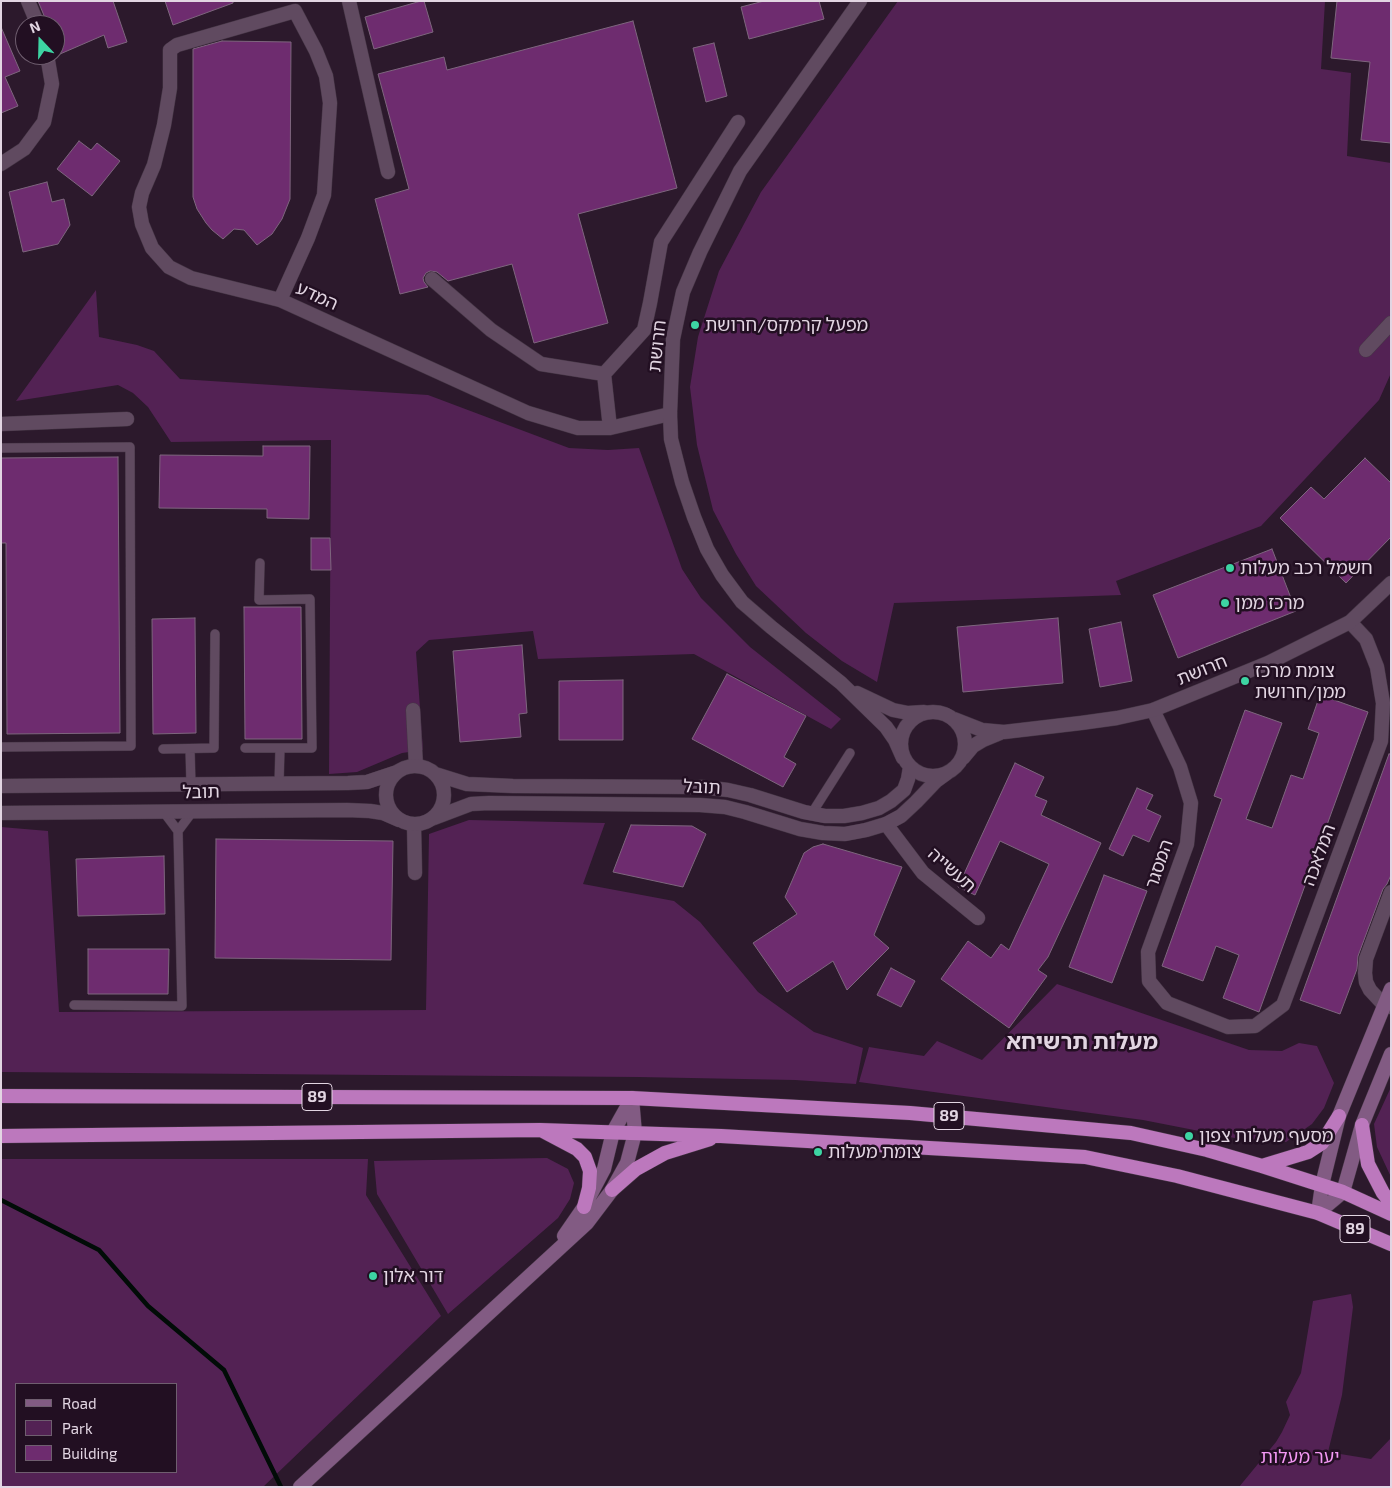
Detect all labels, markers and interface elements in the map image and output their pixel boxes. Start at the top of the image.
north arrow [15,15,65,65]
text: N [27,17,43,36]
street label: המדע [293,277,341,315]
place label: מפעל קרמקס/חרושת [705,314,868,336]
street label: חרושת [644,319,670,373]
marker: מפעל קרמקס/חרושת [689,319,701,331]
place label: חשמל רכב מעלות [1240,557,1373,579]
marker: חשמל רכב מעלות [1224,562,1236,574]
place label: מרכז ממן [1235,592,1305,614]
marker: מרכז ממן [1219,597,1231,609]
street label: חרושת [1174,650,1230,690]
place label: צומת מרכז ממן/חרושת [1255,660,1346,702]
marker: צומת מרכז ממן/חרושת [1239,675,1251,687]
street label: תובל [683,775,721,799]
street label: תובל [182,781,220,803]
street label: המלאכה [1298,821,1340,889]
street label: המסגר [1141,837,1177,891]
street label: תעשייה [924,843,980,897]
district label: מעלות תרשיחא [1006,1029,1158,1055]
road number: 89 [302,1084,332,1110]
road number: 89 [934,1102,964,1130]
place label: מסעף מעלות צפון [1199,1125,1333,1147]
marker: מסעף מעלות צפון [1183,1130,1195,1142]
place label: צומת מעלות [828,1141,921,1163]
marker: צומת מעלות [812,1146,824,1158]
road number: 89 [1340,1216,1370,1242]
place label: דור אלון [383,1265,443,1287]
marker: דור אלון [367,1270,379,1282]
legend [15,1383,178,1473]
text: Road [62,1394,97,1412]
text: Park [62,1419,93,1437]
text: Building [62,1444,117,1462]
park label: יער מעלות [1260,1446,1340,1468]

